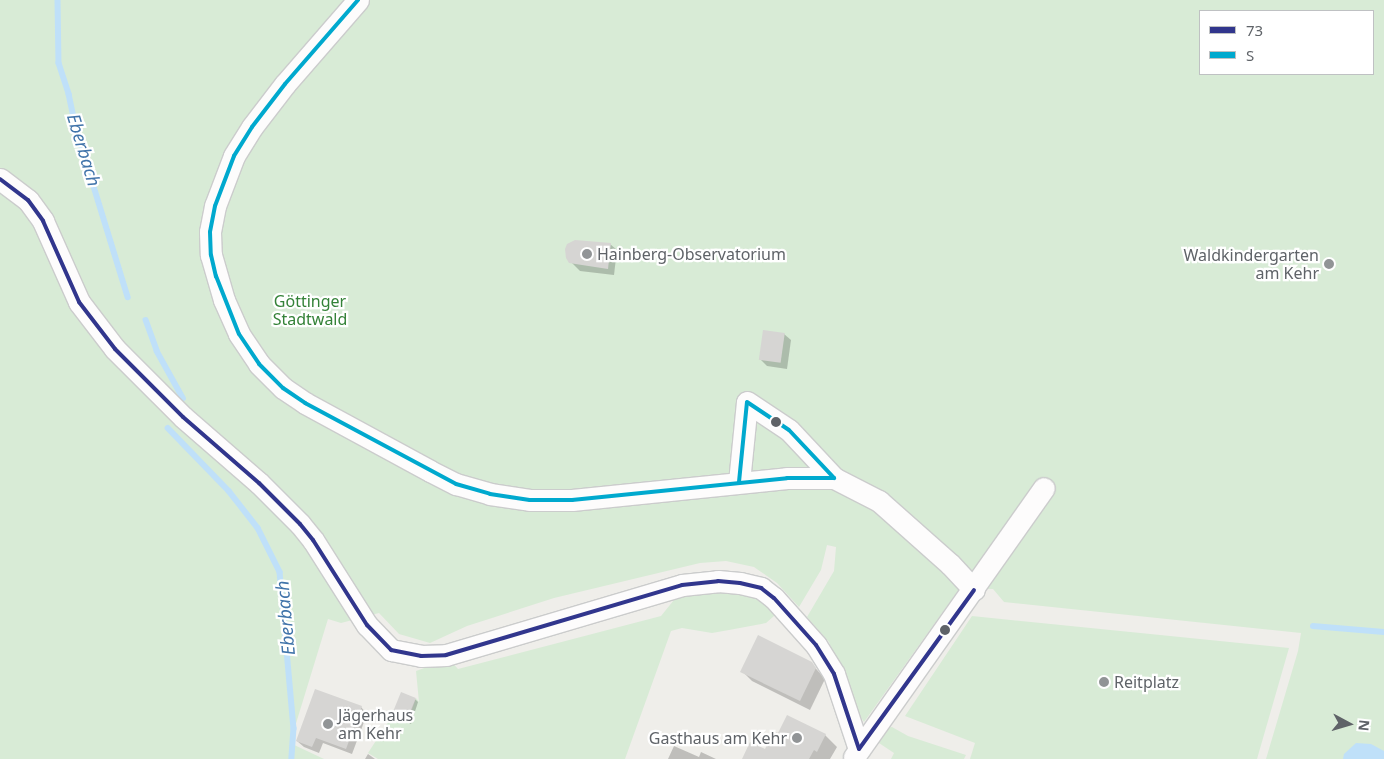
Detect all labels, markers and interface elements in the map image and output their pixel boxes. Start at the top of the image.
legend [1199,10,1374,75]
text: 73 [1246,20,1263,40]
text: S [1246,45,1254,65]
water label: Eberbach [63,111,105,189]
place label: Hainberg-Observatorium [597,244,786,264]
place label: Waldkindergarten am Kehr [1184,245,1319,283]
marker: Hainberg-Observatorium [581,248,593,260]
marker: Waldkindergarten am Kehr [1323,258,1335,270]
park label: Göttinger Stadtwald [273,291,347,329]
unlabelled marker [771,417,781,427]
water label: Eberbach [271,580,299,656]
unlabelled marker [940,625,950,635]
place label: Reitplatz [1114,672,1179,692]
marker: Reitplatz [1098,676,1110,688]
north arrow [1324,699,1374,749]
place label: Jägerhaus am Kehr [338,705,413,743]
marker: Jägerhaus am Kehr [322,718,334,730]
text: N [1354,719,1374,732]
place label: Gasthaus am Kehr [649,728,787,748]
marker: Gasthaus am Kehr [791,732,803,744]

